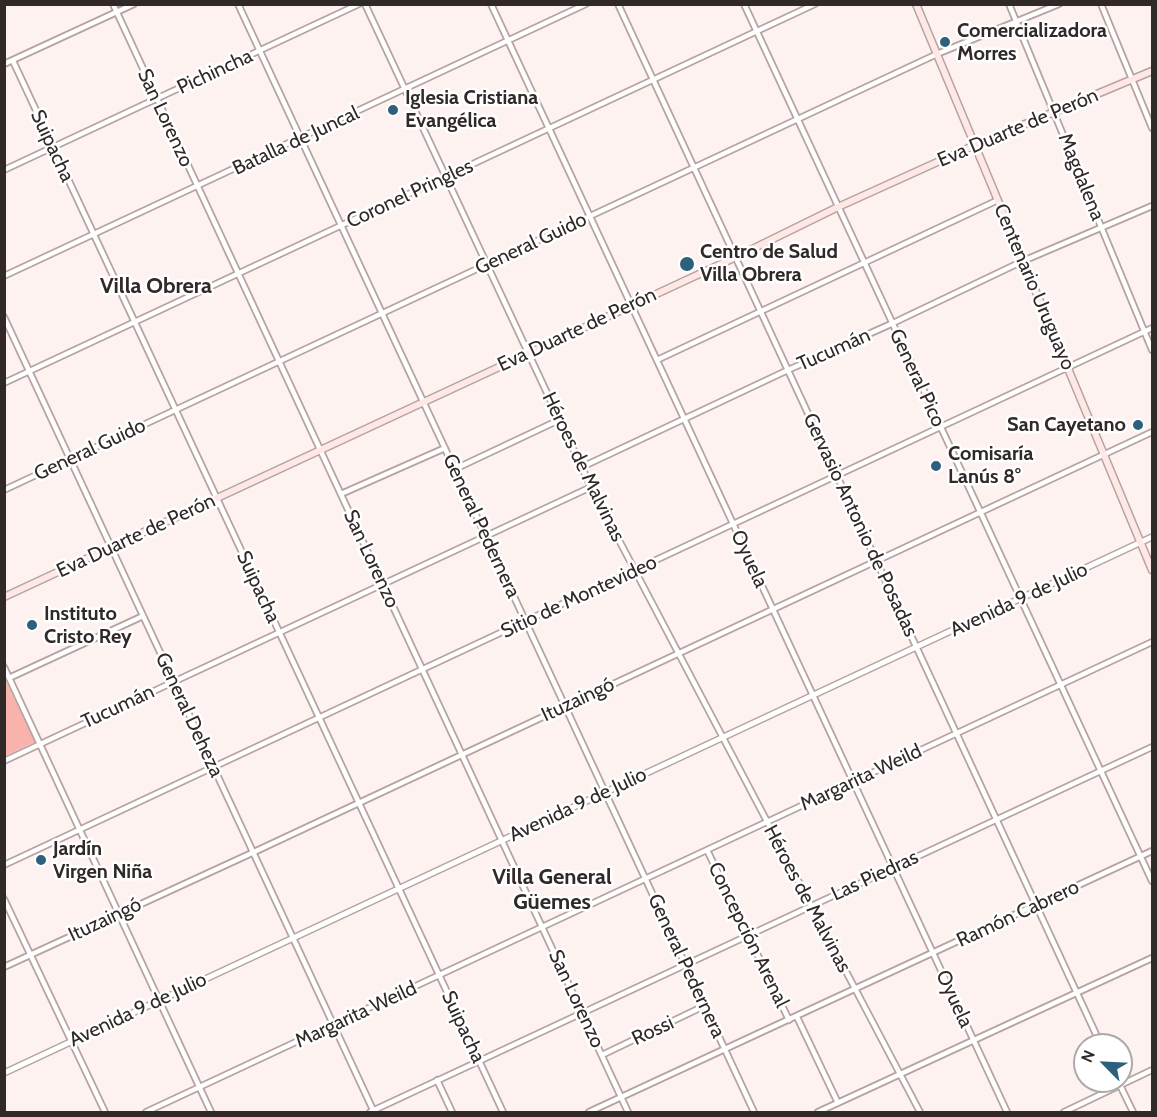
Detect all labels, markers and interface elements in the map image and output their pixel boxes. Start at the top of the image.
place label: Comercializadora Morres [957,19,1107,66]
marker: Comercializadora Morres [938,35,952,49]
street label: Pichincha [173,44,257,100]
street label: San Lorenzo [132,65,198,171]
street label: Eva Duarte de Perón [934,83,1102,173]
place label: Iglesia Cristiana Evangélica [405,86,538,133]
street label: Batalla de Juncal [229,101,363,181]
marker: Iglesia Cristiana Evangélica [386,103,400,117]
street label: Suipacha [25,106,79,186]
street label: Magdalena [1053,130,1109,224]
street label: Coronel Pringles [343,154,477,234]
street label: Centenario Uruguayo [988,200,1080,374]
street label: General Guido [471,208,591,280]
place label: Centro de Salud Villa Obrera [700,240,838,287]
marker: Centro de Salud Villa Obrera [678,255,696,273]
district label: Villa Obrera [100,274,212,300]
street label: Eva Duarte de Perón [494,283,660,377]
street label: Tucumán [794,323,874,377]
street label: General Pico [884,325,950,431]
street label: Héroes de Malvinas [536,388,630,546]
street label: Gervasio Antonio de Posadas [798,409,922,641]
place label: San Cayetano [1007,413,1126,437]
street label: General Guido [30,414,150,486]
marker: San Cayetano [1131,418,1145,432]
place label: Comisaría Lanús 8° [948,442,1033,489]
street label: General Pedernera [437,450,525,602]
marker: Comisaría Lanús 8° [929,459,943,473]
street label: Eva Duarte de Perón [53,489,219,583]
street label: San Lorenzo [338,506,404,612]
street label: Oyuela [725,526,773,592]
street label: Suipacha [231,547,285,627]
street label: Sitio de Montevideo [497,550,661,644]
street label: Avenida 9 de Julio [946,558,1092,642]
place label: Instituto Cristo Rey [44,602,132,649]
marker: Instituto Cristo Rey [25,618,39,632]
street label: General Deheza [150,649,228,781]
street label: Ituzaingó [538,673,618,727]
street label: Tucumán [78,680,158,734]
street label: Margarita Weild [796,739,926,817]
street label: Avenida 9 de Julio [505,763,651,847]
street label: Héroes de Malvinas [758,821,856,977]
place label: Jardín Virgen Niña [53,837,152,884]
street label: Las Piedras [828,845,922,907]
marker: Jardín Virgen Niña [34,853,48,867]
street label: Concepción Arenal [702,858,794,1012]
district label: Villa General Güemes [492,865,612,916]
street label: Ramón Cabrero [953,875,1083,953]
street label: General Pedernera [642,890,730,1042]
street label: Ituzaingó [65,893,145,947]
street label: San Lorenzo [543,946,609,1052]
street label: Oyuela [930,966,978,1032]
street label: Avenida 9 de Julio [65,968,211,1052]
street label: Margarita Weild [291,976,421,1054]
street label: Suipacha [436,987,490,1067]
street label: Rossi [628,1011,678,1051]
north arrow [1073,1033,1133,1093]
text: N [1077,1047,1099,1065]

